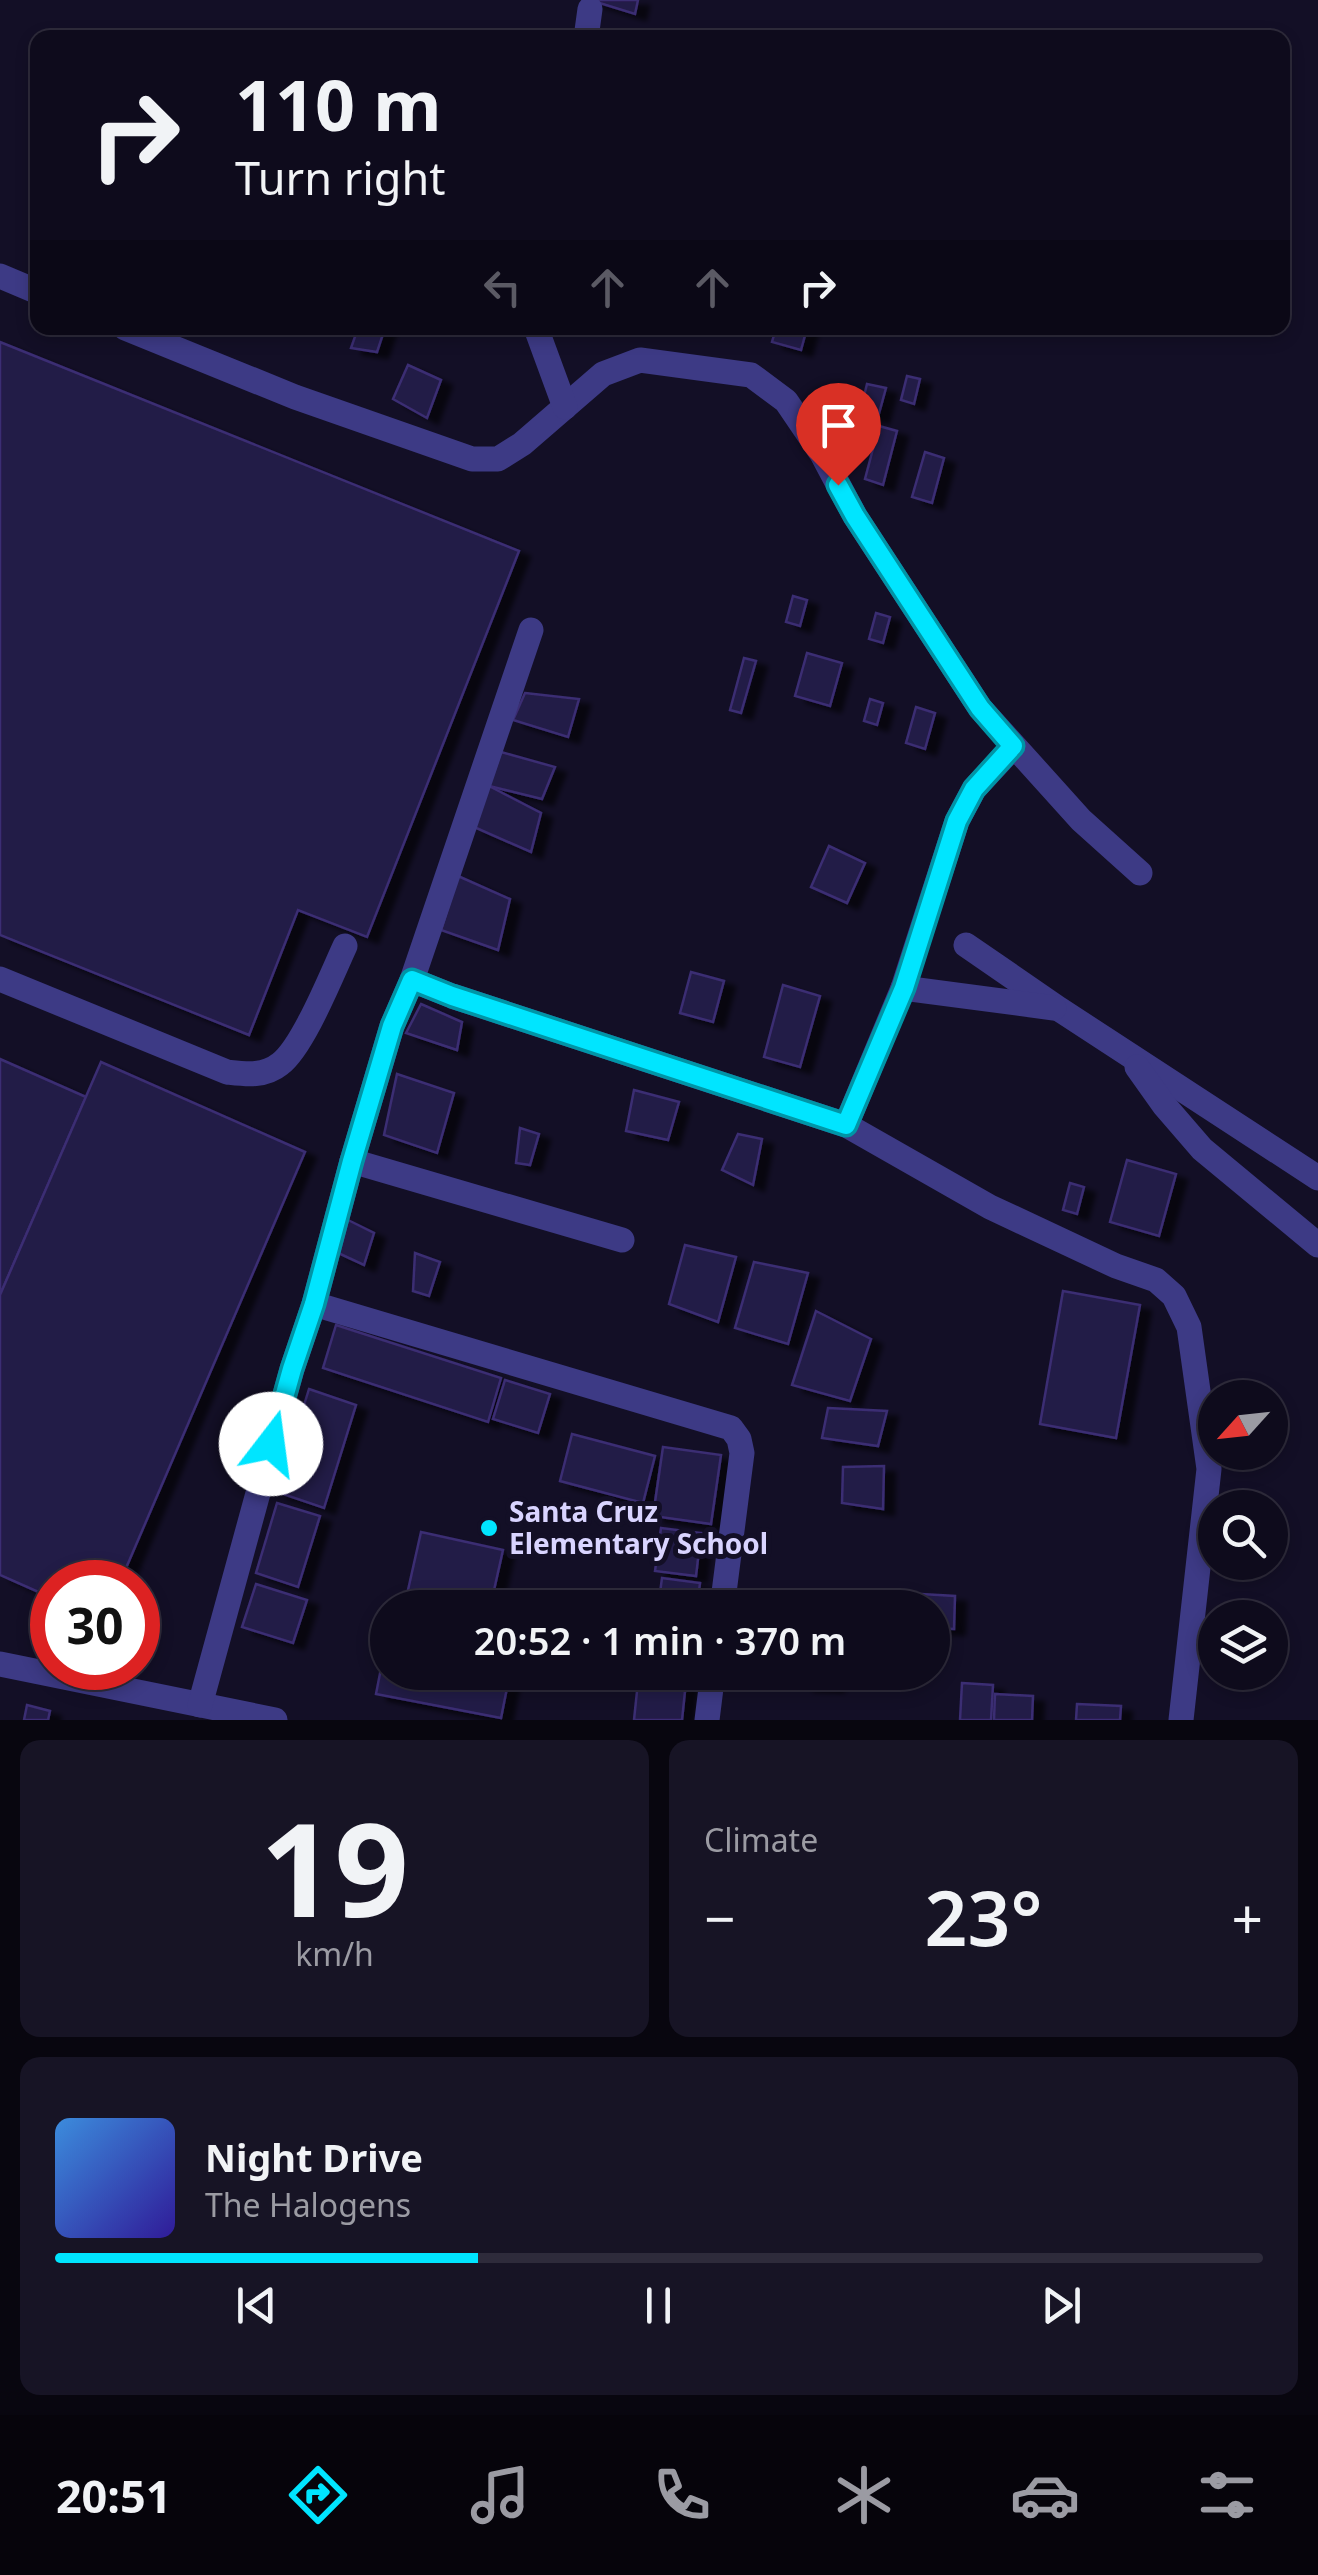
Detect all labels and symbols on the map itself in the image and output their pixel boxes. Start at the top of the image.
pin [796,383,881,486]
north arrow [1198,1380,1288,1470]
position arrow [219,1392,323,1496]
place label: Santa Cruz Elementary School [509,1492,768,1562]
marker: Santa Cruz Elementary School [478,1517,500,1539]
speed limit sign: 30 [30,1560,160,1690]

